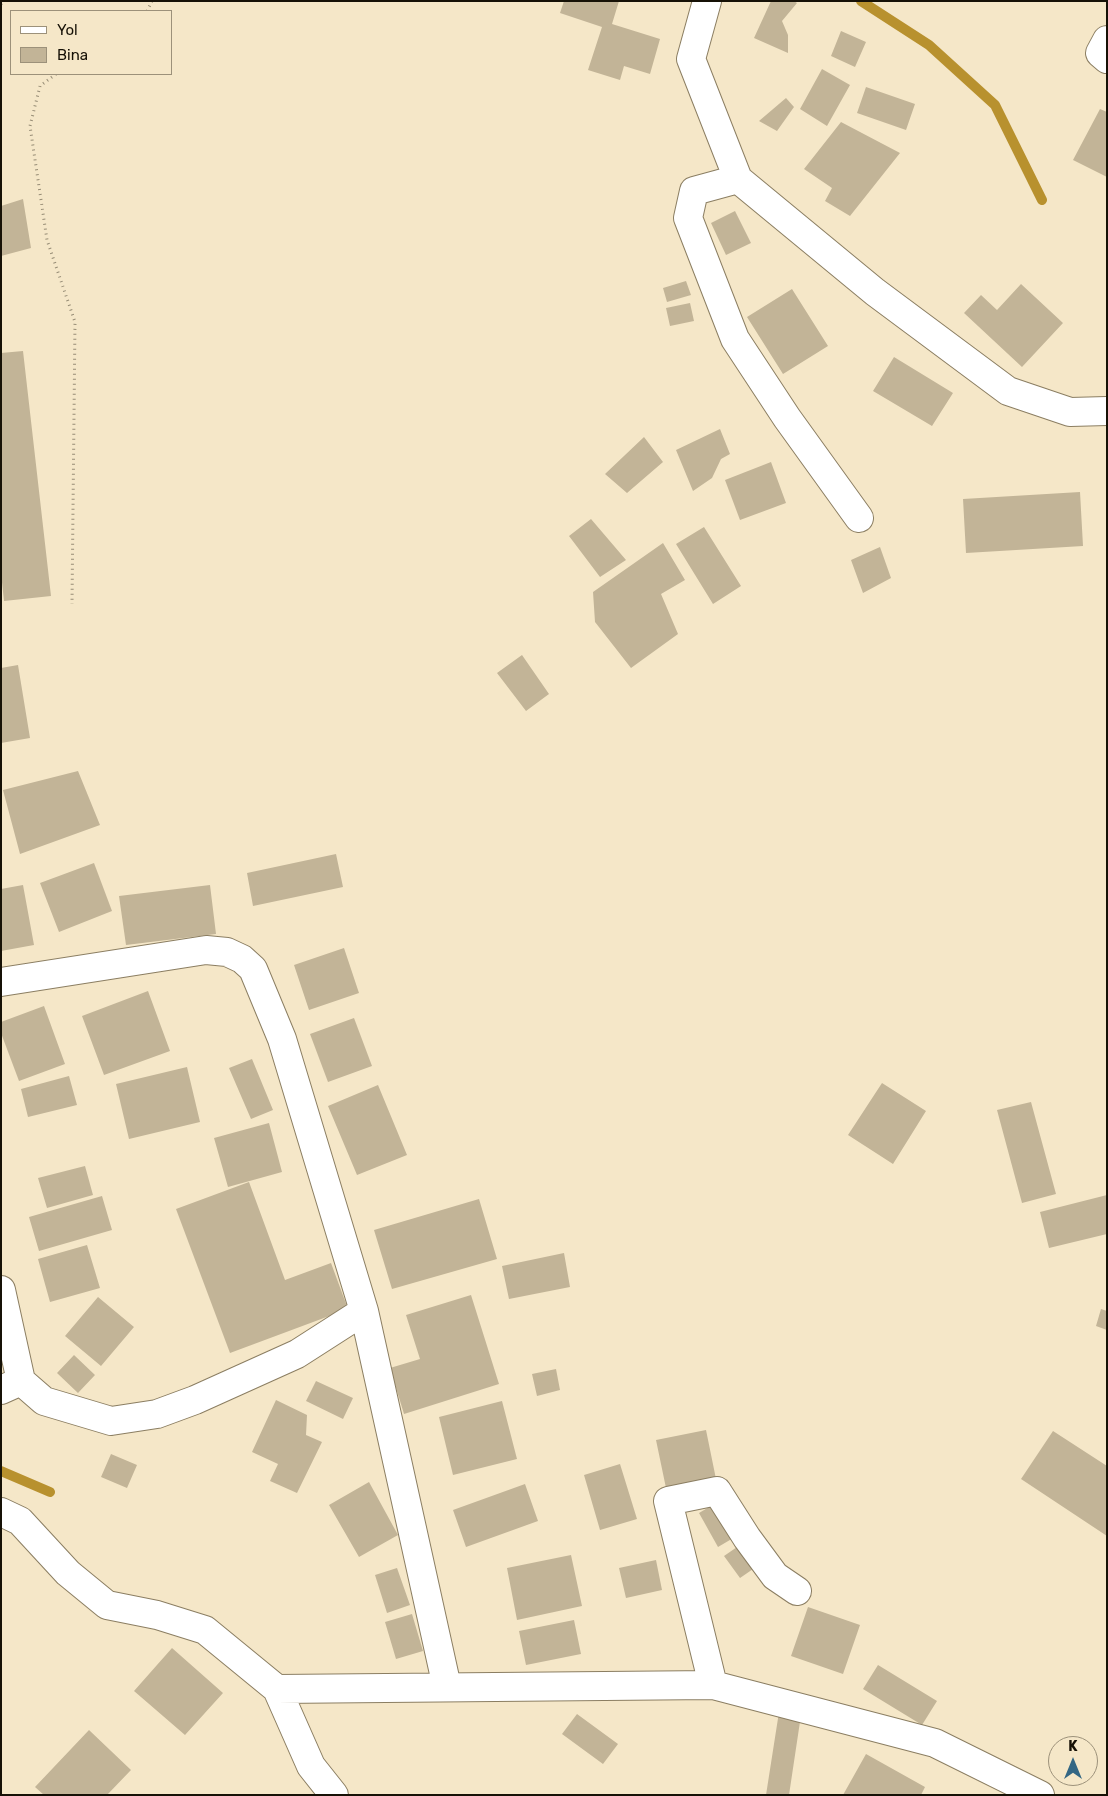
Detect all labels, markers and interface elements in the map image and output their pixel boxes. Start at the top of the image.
legend [10,10,172,75]
text: Yol [57,21,78,39]
text: Bina [57,46,88,64]
north arrow [1048,1736,1098,1786]
text: K [1068,1738,1078,1755]

